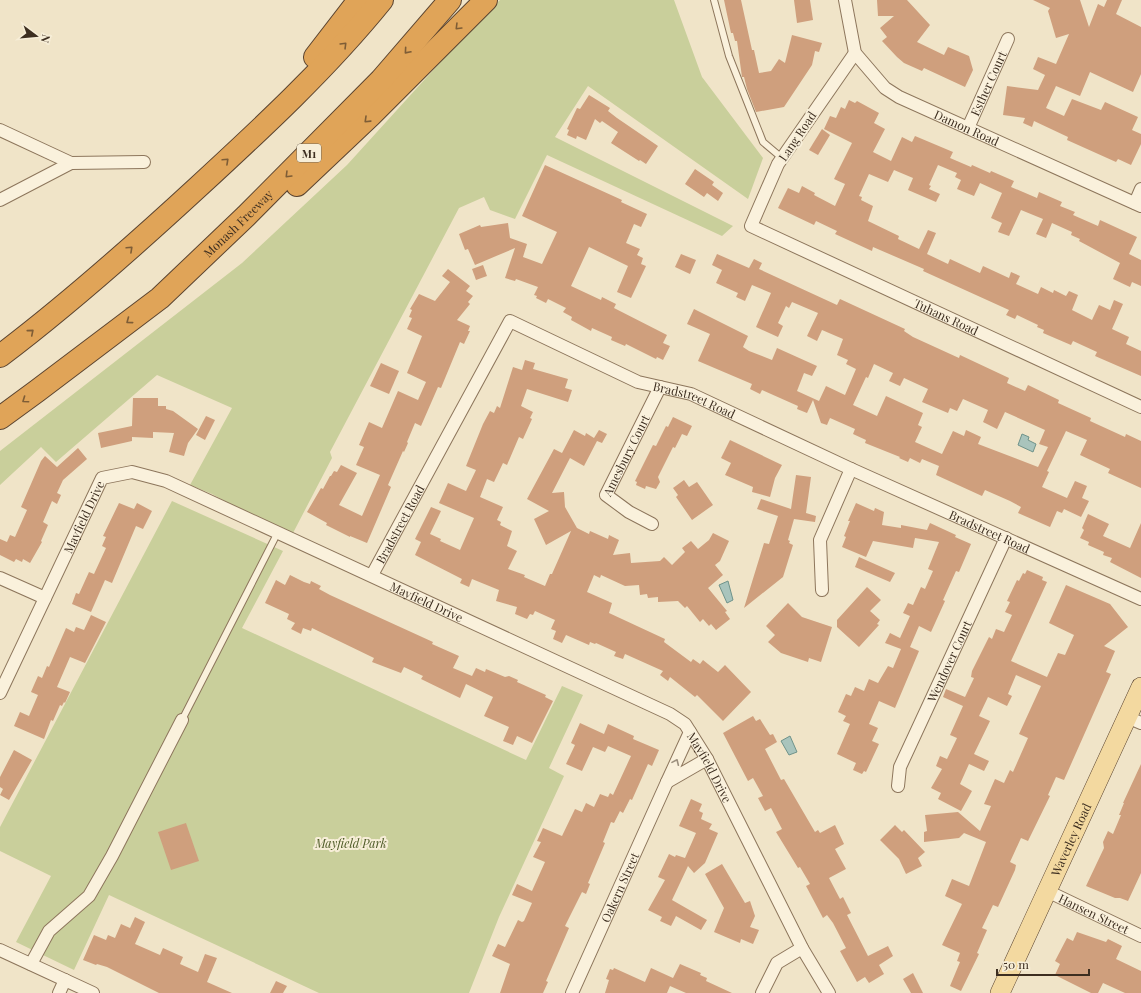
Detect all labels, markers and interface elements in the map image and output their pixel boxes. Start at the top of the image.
north arrow [16,16,56,56]
one-way arrow [456,22,463,30]
text: N [38,33,54,45]
one-way arrow [339,42,347,50]
one-way arrow [404,46,411,53]
street label: Esther Court [967,48,1010,118]
street label: Damon Road [932,106,1002,149]
street label: Lang Road [775,108,820,164]
one-way arrow [364,115,372,122]
road number: M1 [297,144,321,162]
one-way arrow [221,158,229,165]
one-way arrow [285,170,292,178]
street label: Monash Freeway [200,186,276,261]
one-way arrow [126,246,133,253]
street label: Tuhans Road [911,295,981,339]
one-way arrow [126,316,133,323]
one-way arrow [26,329,33,336]
street label: Bradstreet Road [651,378,738,422]
one-way arrow [22,395,29,403]
street label: Amesbury Court [598,411,653,499]
street label: Mayfield Drive [60,478,108,556]
street label: Bradstreet Road [372,482,427,566]
street label: Bradstreet Road [947,506,1033,556]
street label: Mayfield Drive [388,578,466,625]
street label: Wendover Court [923,617,975,705]
street label: Mayfield Drive [684,729,736,805]
one-way arrow [671,759,679,767]
street label: Waverley Road [1047,801,1094,879]
park label: Mayfield Park [314,835,387,851]
street label: Oakern Street [597,849,643,925]
street label: Hansen Street [1056,890,1132,937]
scale bar [997,951,1089,977]
text: 50 m [1003,956,1029,972]

